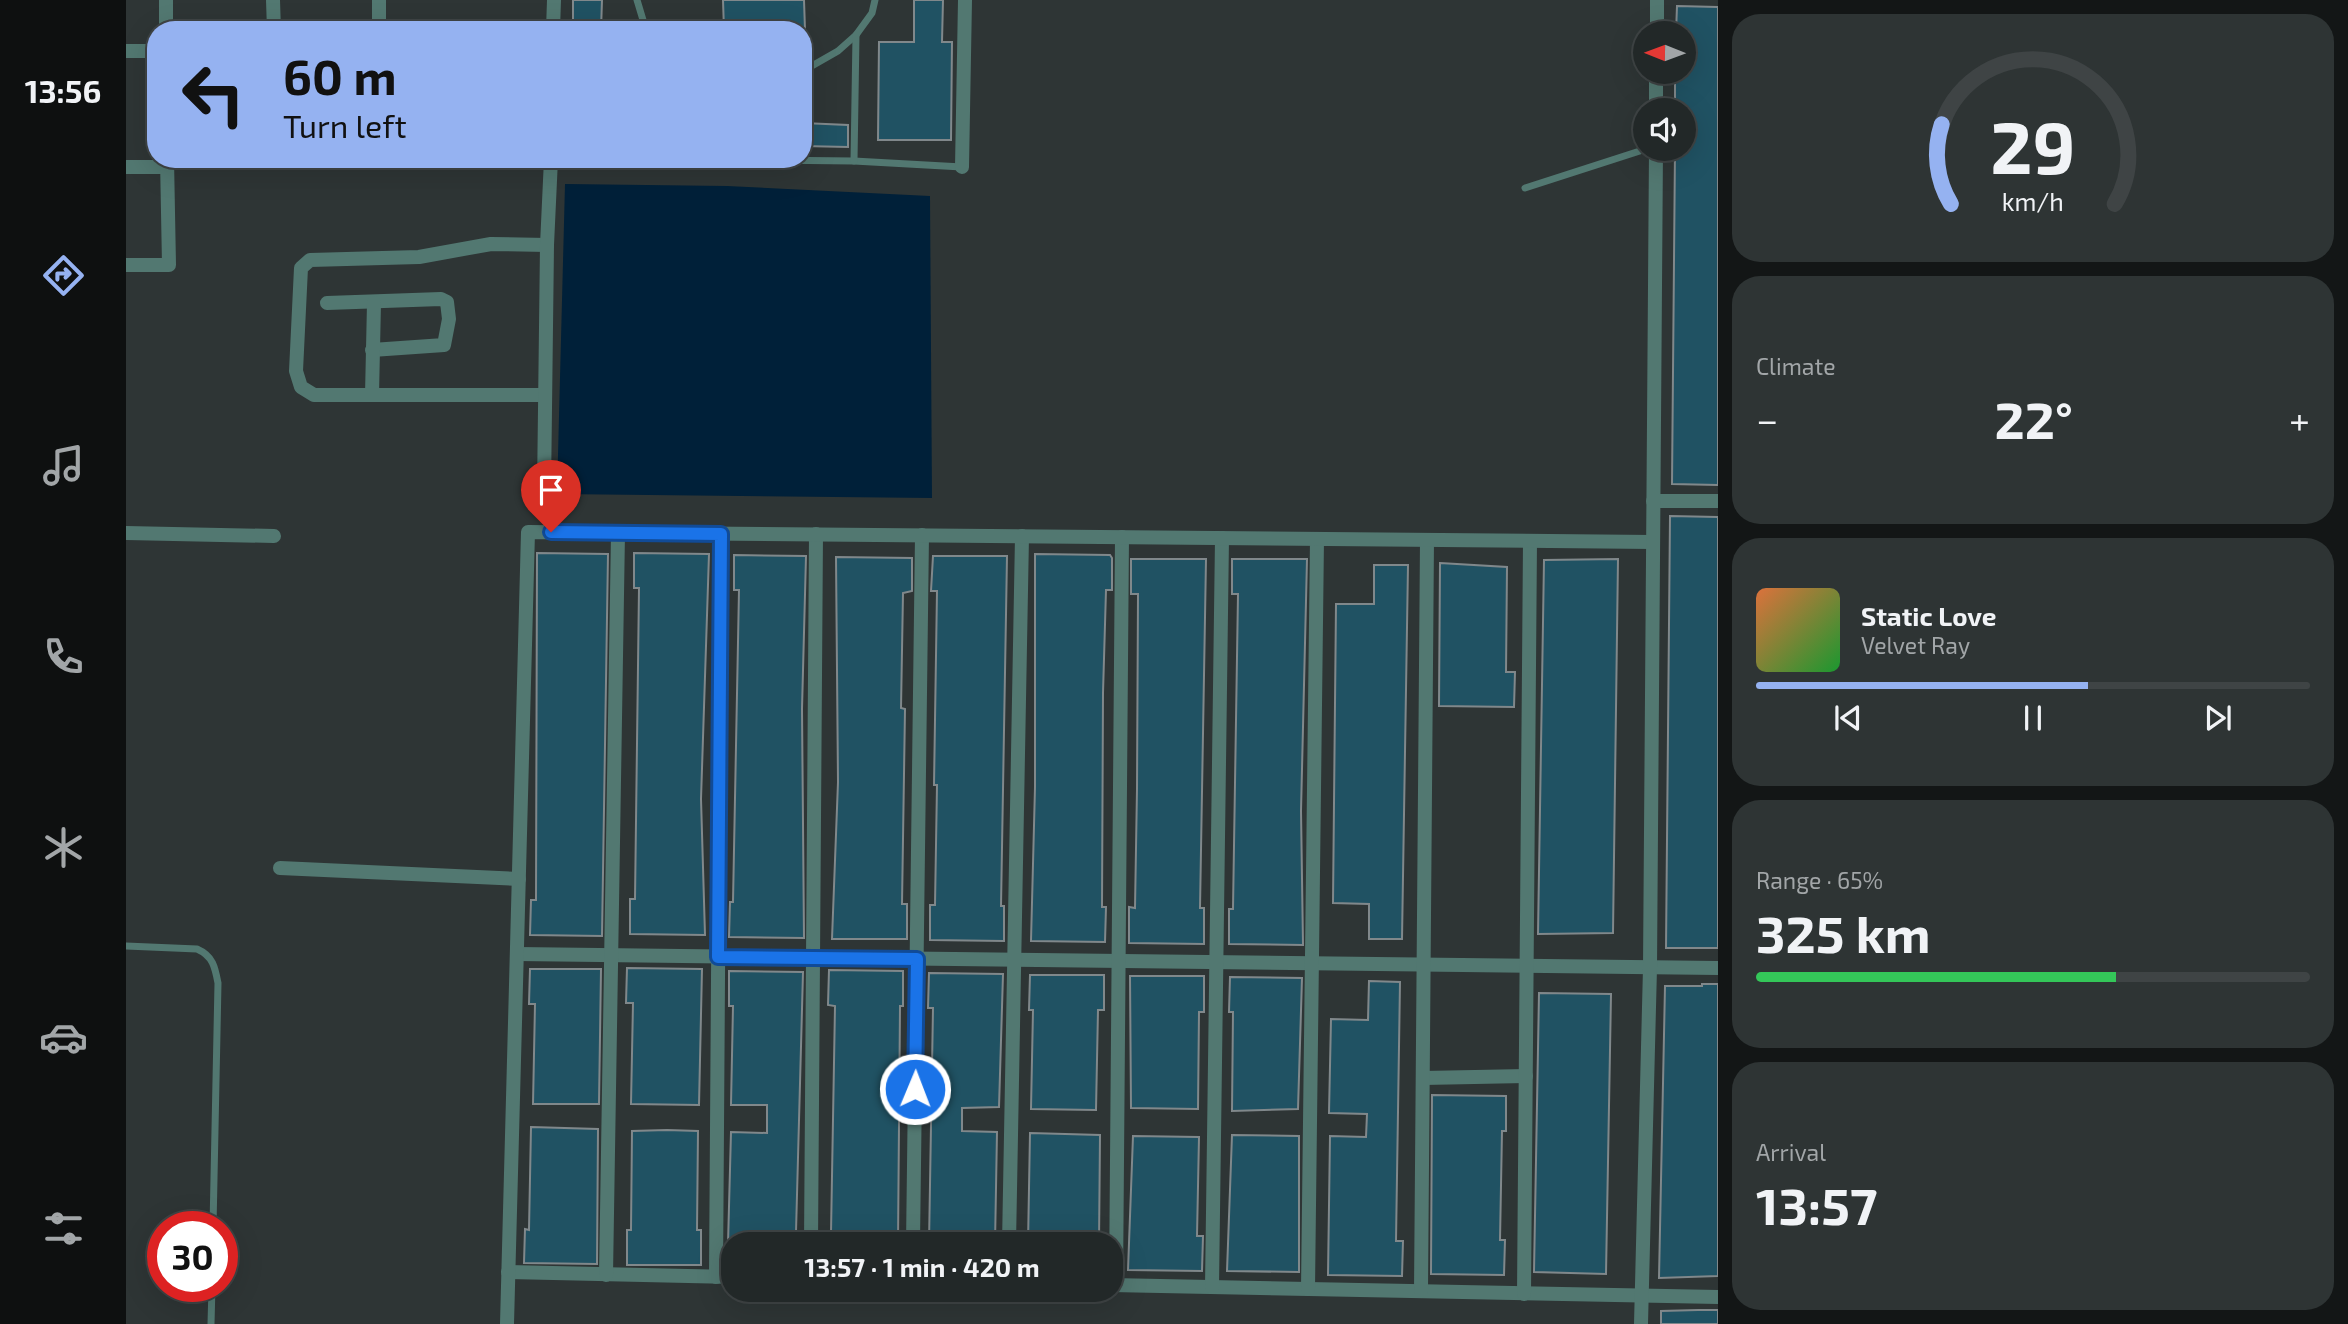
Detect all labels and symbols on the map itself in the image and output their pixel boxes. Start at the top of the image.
north arrow [1633,21,1696,84]
pin [521,460,581,532]
position arrow [878,1052,952,1126]
speed limit sign: 30 [147,1211,238,1302]

